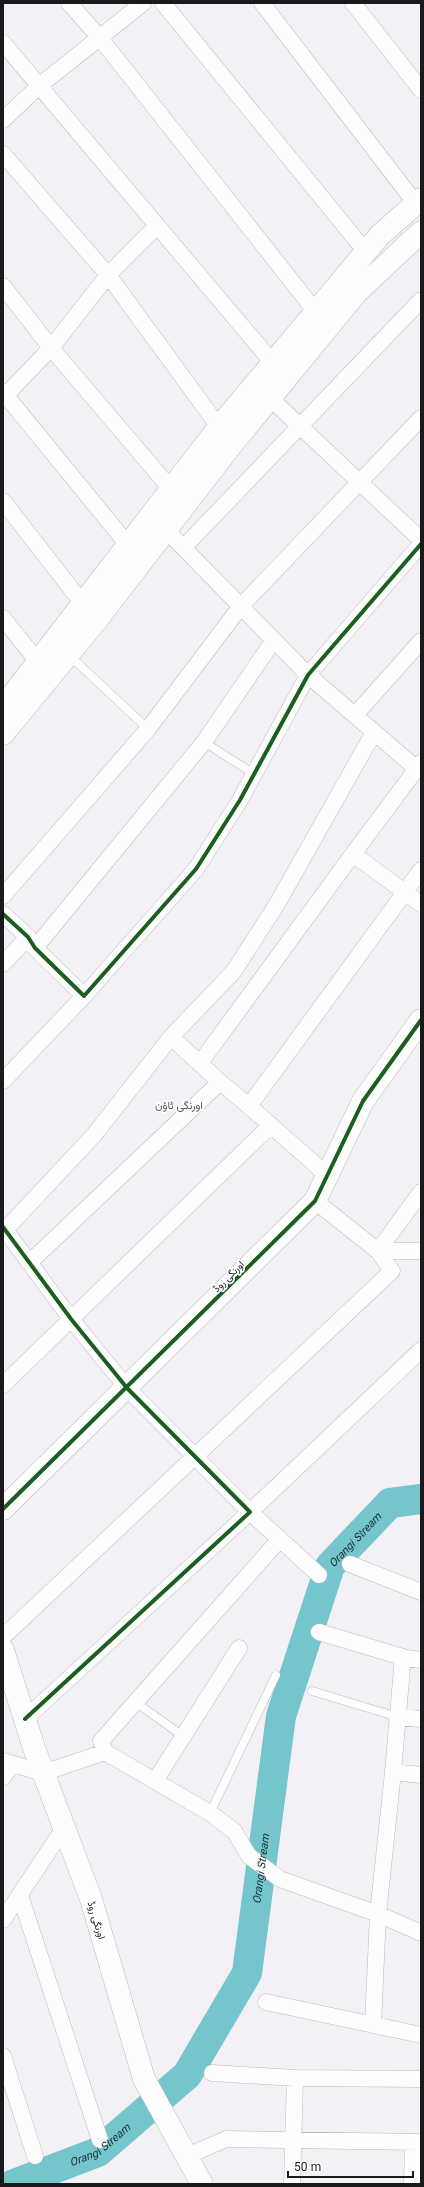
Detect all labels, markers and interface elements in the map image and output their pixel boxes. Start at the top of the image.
district label: اورنگی ٹاؤن [155,1098,203,1115]
street label: اورنگی روڈ [210,1258,248,1296]
water label: Orangi Stream [326,1509,387,1572]
water label: Orangi Stream [249,1832,275,1905]
street label: اورنگی روڈ [83,1900,108,1941]
water label: Orangi Stream [67,2119,136,2172]
scale bar [288,2153,413,2179]
text: 50 m [294,2159,321,2177]

